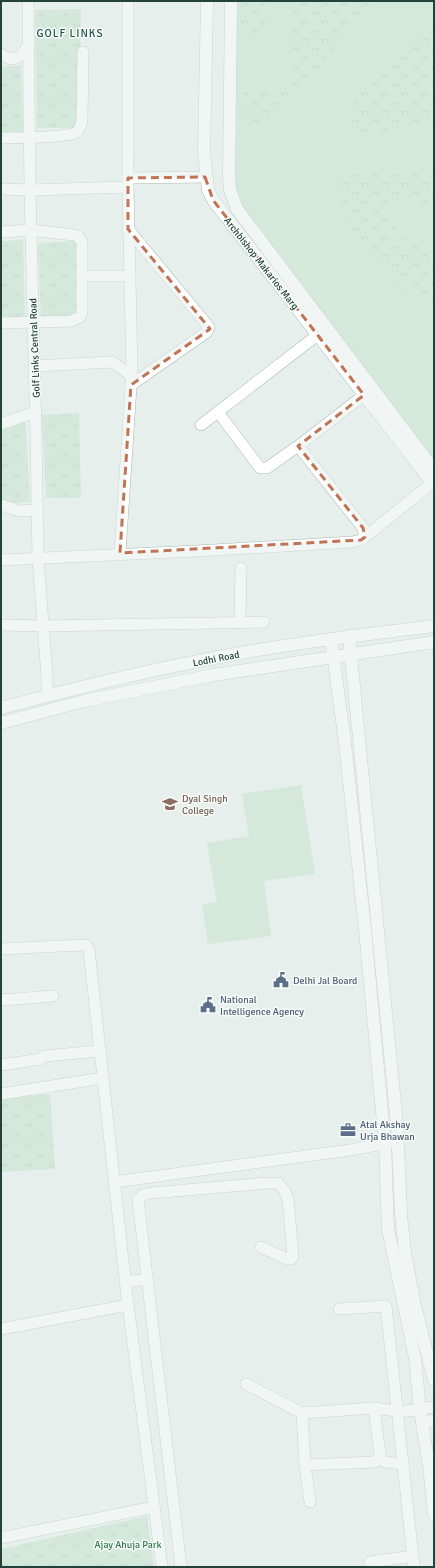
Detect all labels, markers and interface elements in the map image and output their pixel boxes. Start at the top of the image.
district label: GOLF LINKS [36,27,104,40]
street label: Archbishop Makarios Marg [221,215,301,312]
street label: Golf Links Central Road [27,298,43,398]
street label: Lodhi Road [192,649,241,669]
place label: Dyal Singh College [182,793,228,817]
school or university icon: Dyal Singh College [161,795,179,813]
public building icon: Delhi Jal Board [272,971,290,989]
place label: Delhi Jal Board [293,975,357,987]
place label: National Intelligence Agency [220,994,304,1018]
public building icon: National Intelligence Agency [199,996,217,1014]
place label: Atal Akshay Urja Bhawan [360,1119,415,1143]
office icon: Atal Akshay Urja Bhawan [339,1121,357,1139]
park label: Ajay Ahuja Park [95,1539,161,1551]

